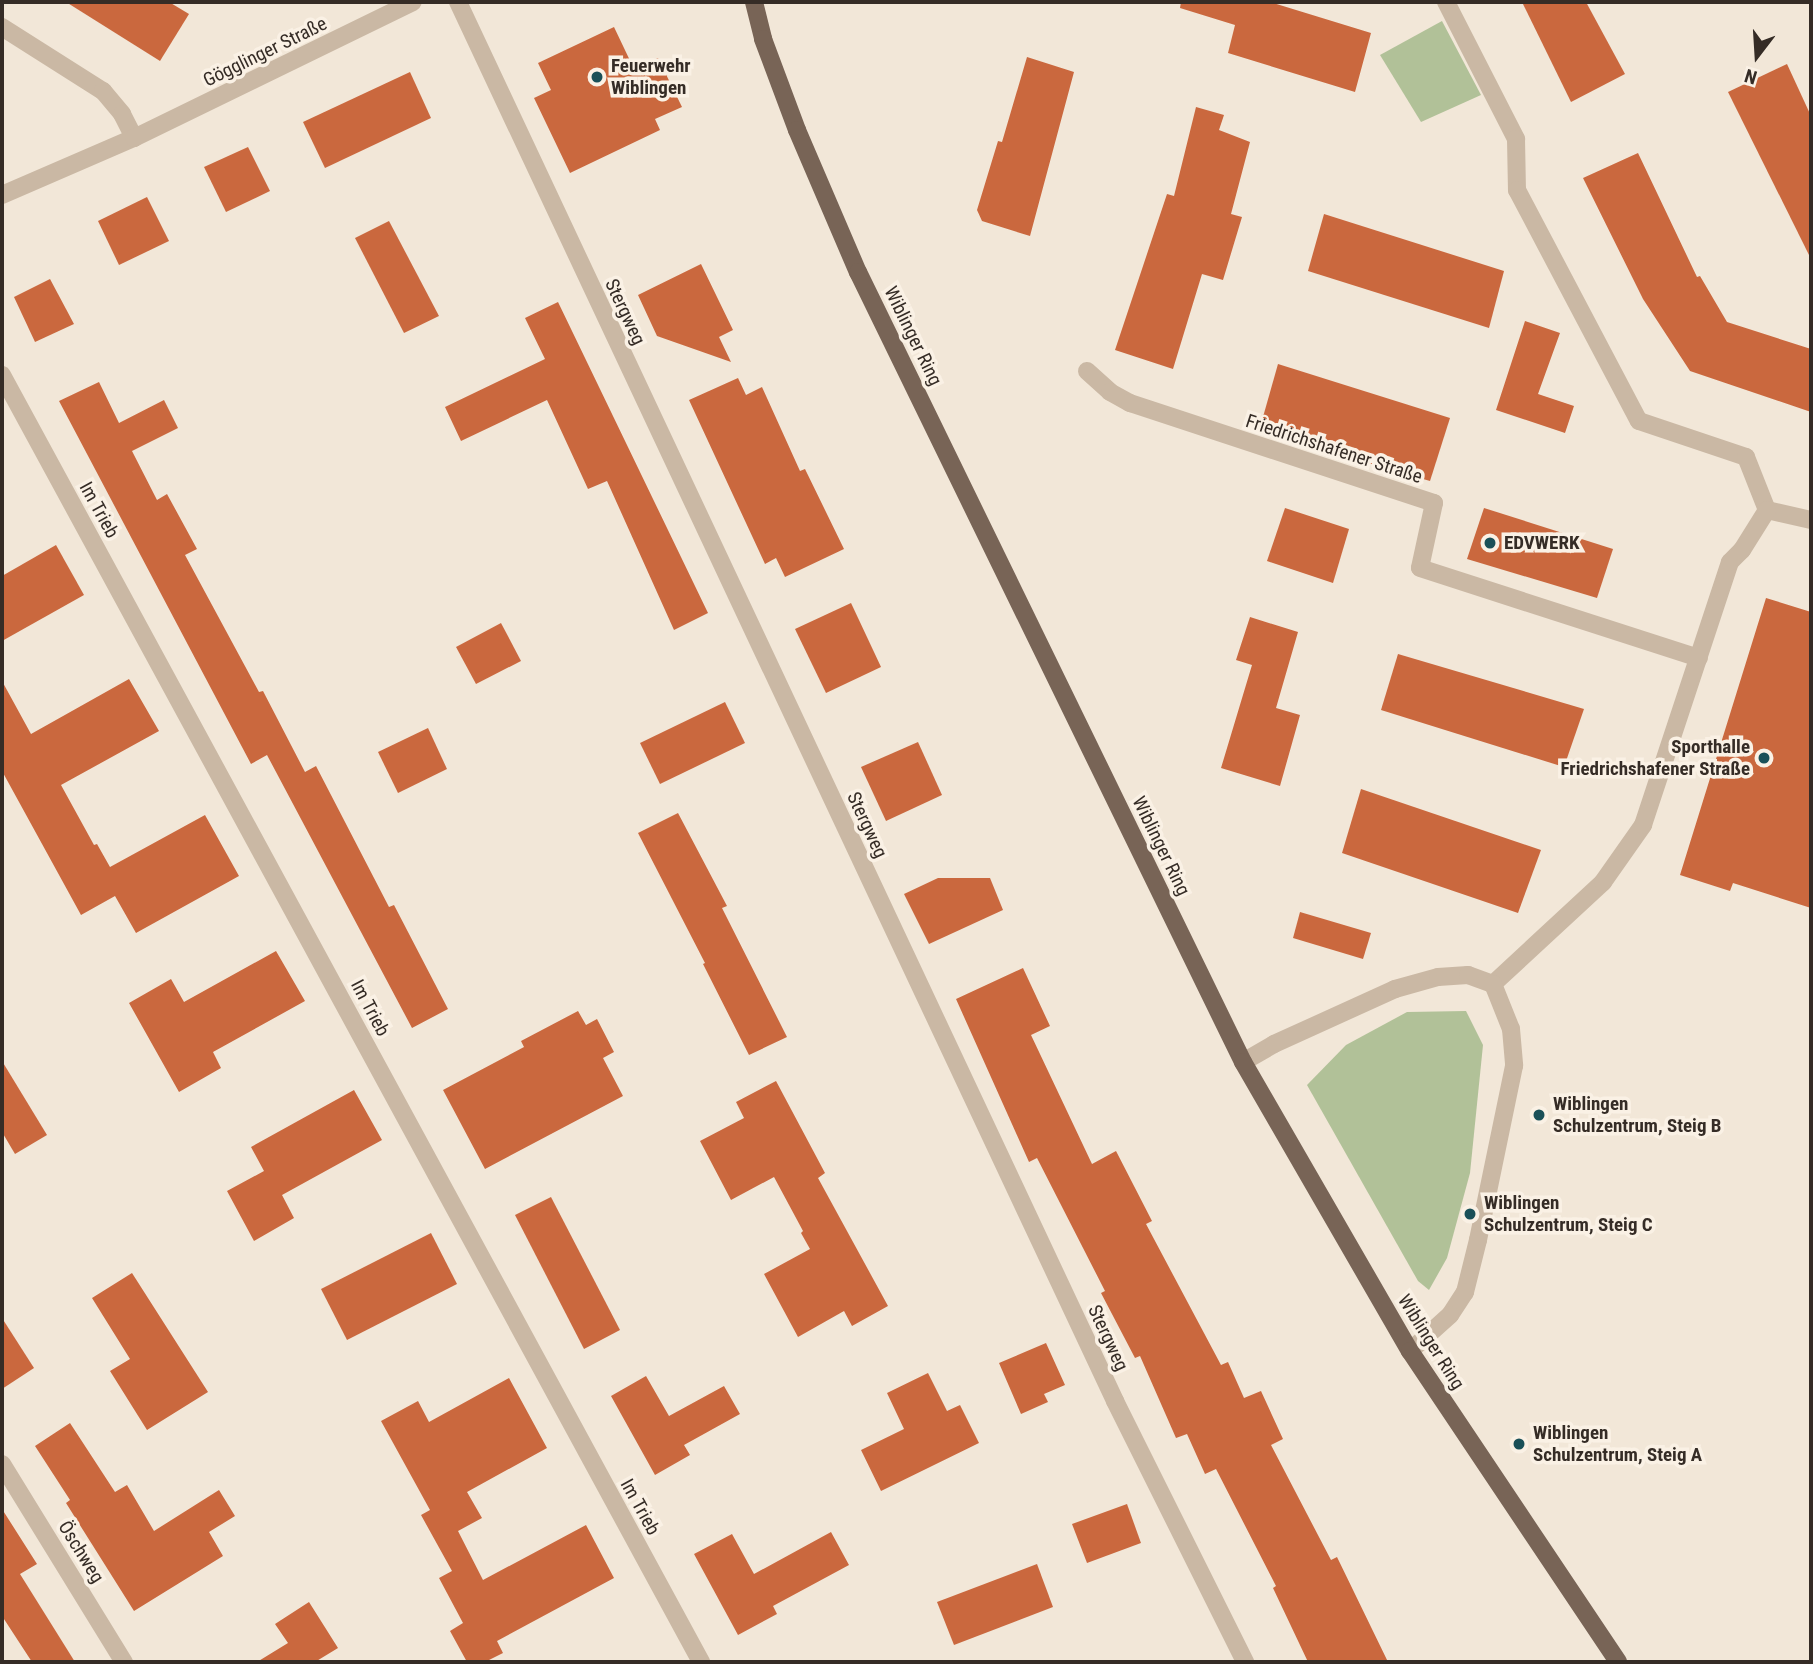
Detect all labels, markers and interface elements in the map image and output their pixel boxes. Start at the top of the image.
street label: Gögglinger Straße [199,12,331,92]
north arrow [1722,21,1792,91]
place label: Feuerwehr Wiblingen [611,55,691,99]
text: N [1742,64,1760,89]
marker: Feuerwehr Wiblingen [589,69,605,85]
street label: Stergweg [600,275,650,349]
street label: Wiblinger Ring [879,283,947,389]
street label: Friedrichshafener Straße [1243,410,1425,488]
street label: Im Trieb [74,478,124,542]
place label: EDVWERK [1504,532,1579,554]
marker: EDVWERK [1482,535,1498,551]
place label: Sporthalle Friedrichshafener Straße [1561,736,1750,780]
marker: Sporthalle Friedrichshafener Straße [1756,750,1772,766]
street label: Stergweg [842,788,892,862]
street label: Wiblinger Ring [1127,793,1195,899]
street label: Im Trieb [346,976,394,1040]
place label: Wiblingen Schulzentrum, Steig B [1553,1093,1721,1137]
marker: Wiblingen Schulzentrum, Steig B [1531,1107,1547,1123]
place label: Wiblingen Schulzentrum, Steig C [1484,1192,1653,1236]
marker: Wiblingen Schulzentrum, Steig C [1462,1206,1478,1222]
street label: Wiblinger Ring [1393,1290,1469,1394]
street label: Stergweg [1083,1301,1133,1375]
place label: Wiblingen Schulzentrum, Steig A [1533,1422,1702,1466]
marker: Wiblingen Schulzentrum, Steig A [1511,1436,1527,1452]
street label: Im Trieb [615,1475,665,1539]
street label: Öschweg [53,1517,109,1587]

